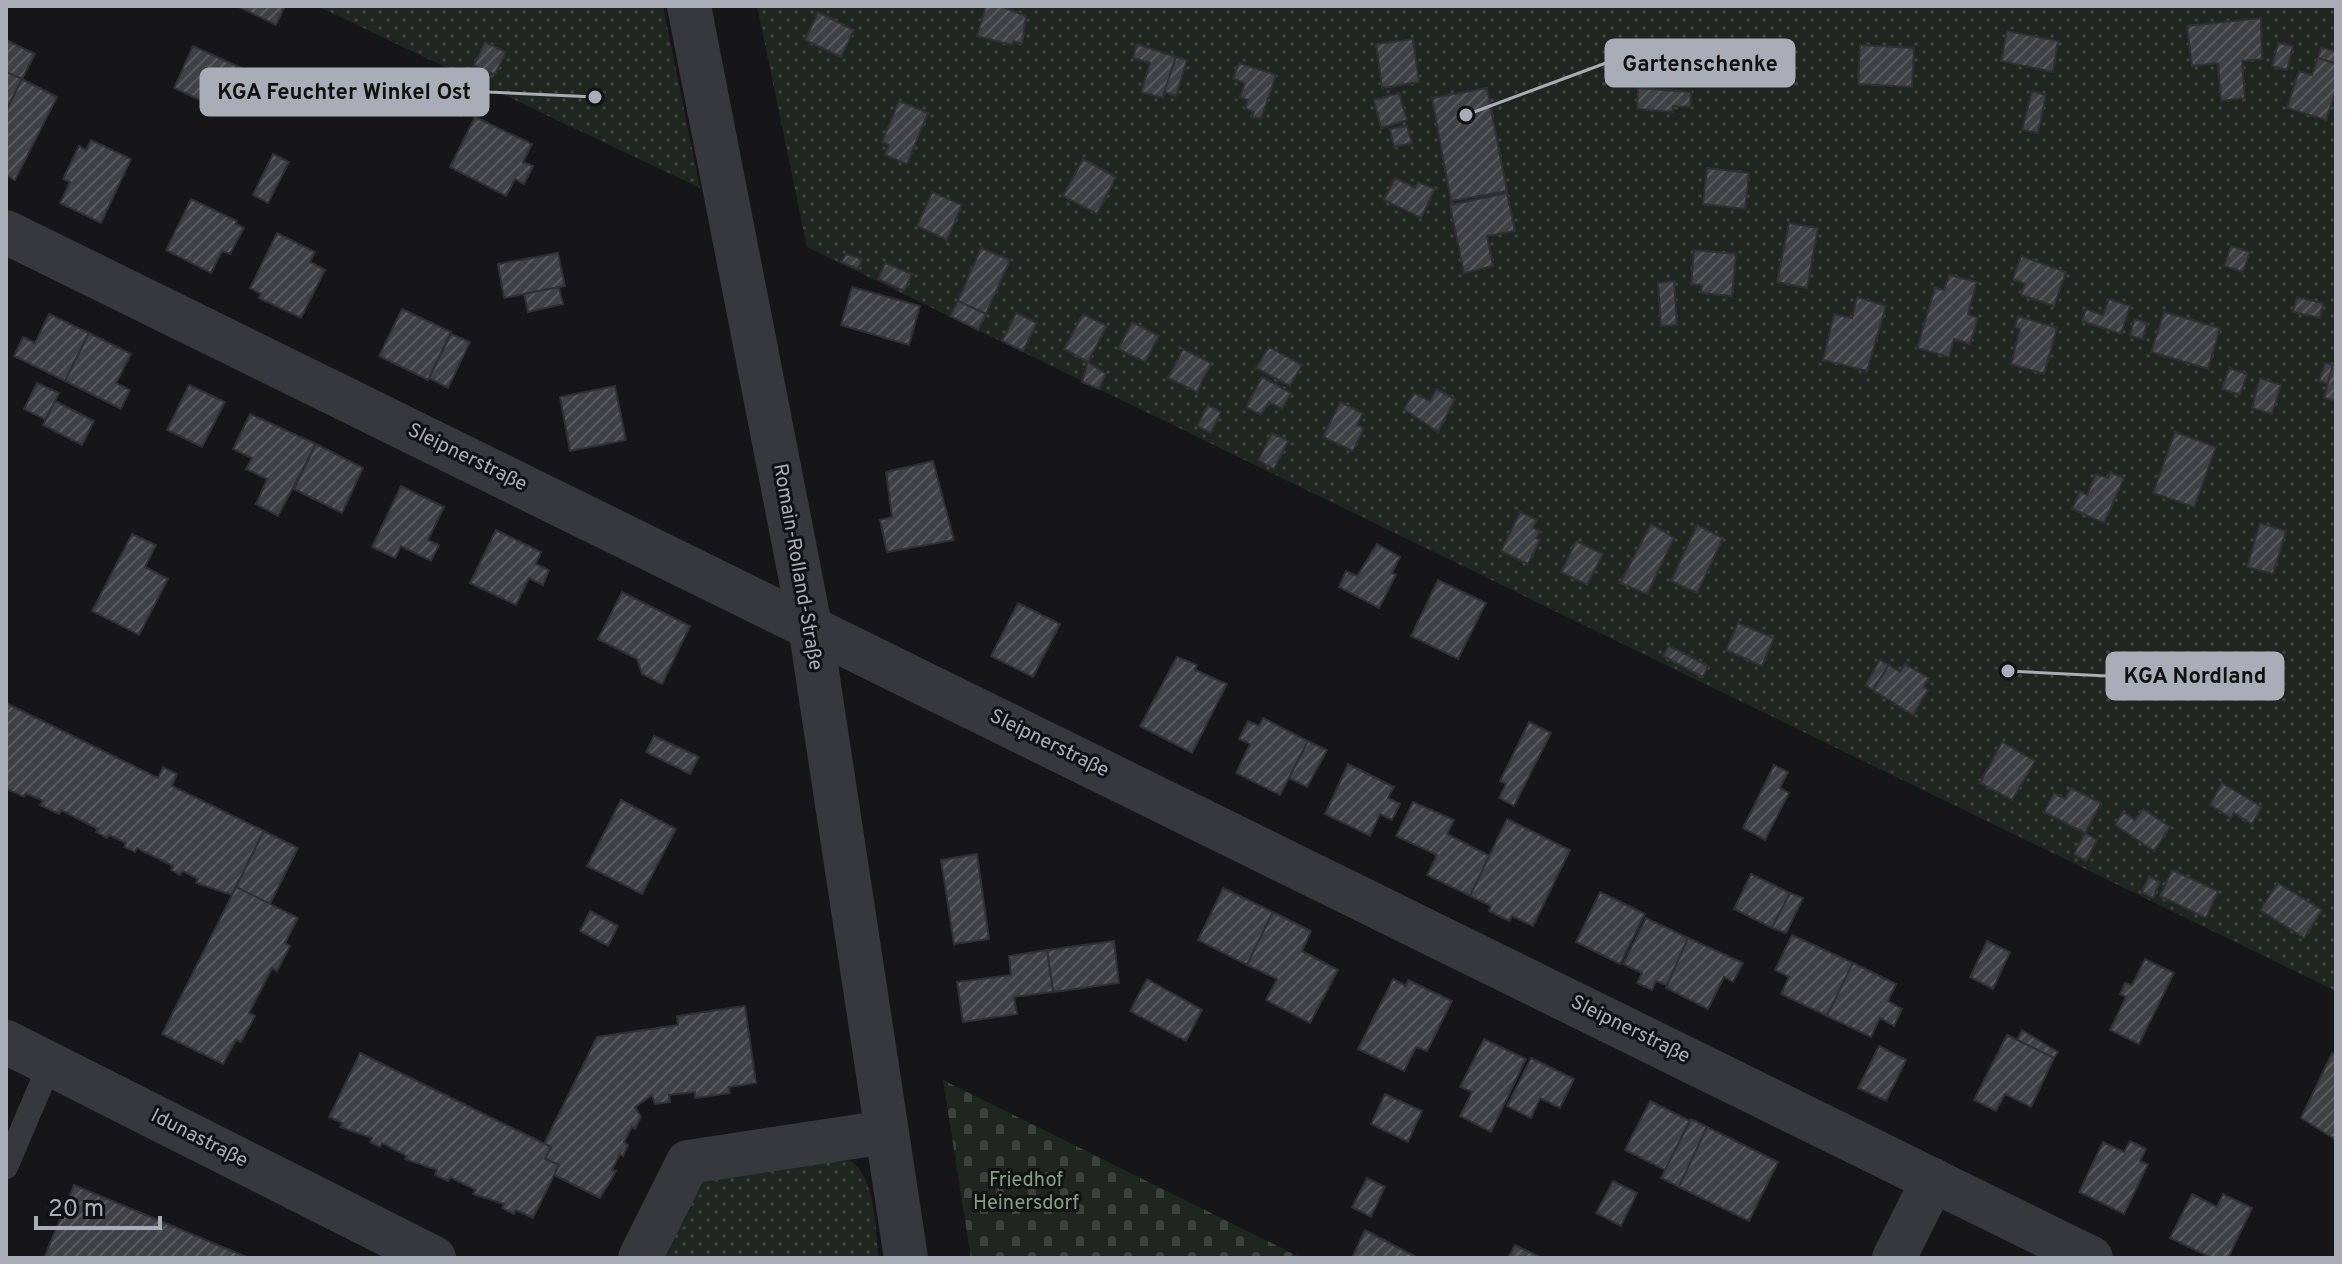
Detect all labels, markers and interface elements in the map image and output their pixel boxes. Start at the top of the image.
callout: Gartenschenke [1606,40,1794,86]
text: Gartenschenke [1622,52,1778,79]
callout: KGA Feuchter Winkel Ost [201,69,488,115]
text: KGA Feuchter Winkel Ost [217,80,471,107]
street label: Sleipnerstraße [403,418,531,498]
street label: Romain-Rolland-Straße [766,462,828,672]
callout: KGA Nordland [2107,653,2283,699]
text: KGA Nordland [2123,664,2267,691]
street label: Sleipnerstraße [985,704,1113,784]
street label: Sleipnerstraße [1566,990,1694,1070]
street label: Idunastraße [146,1103,252,1175]
park label: Friedhof Heinersdorf [973,1168,1079,1217]
scale bar [36,1180,160,1230]
text: 20 m [48,1195,104,1225]

